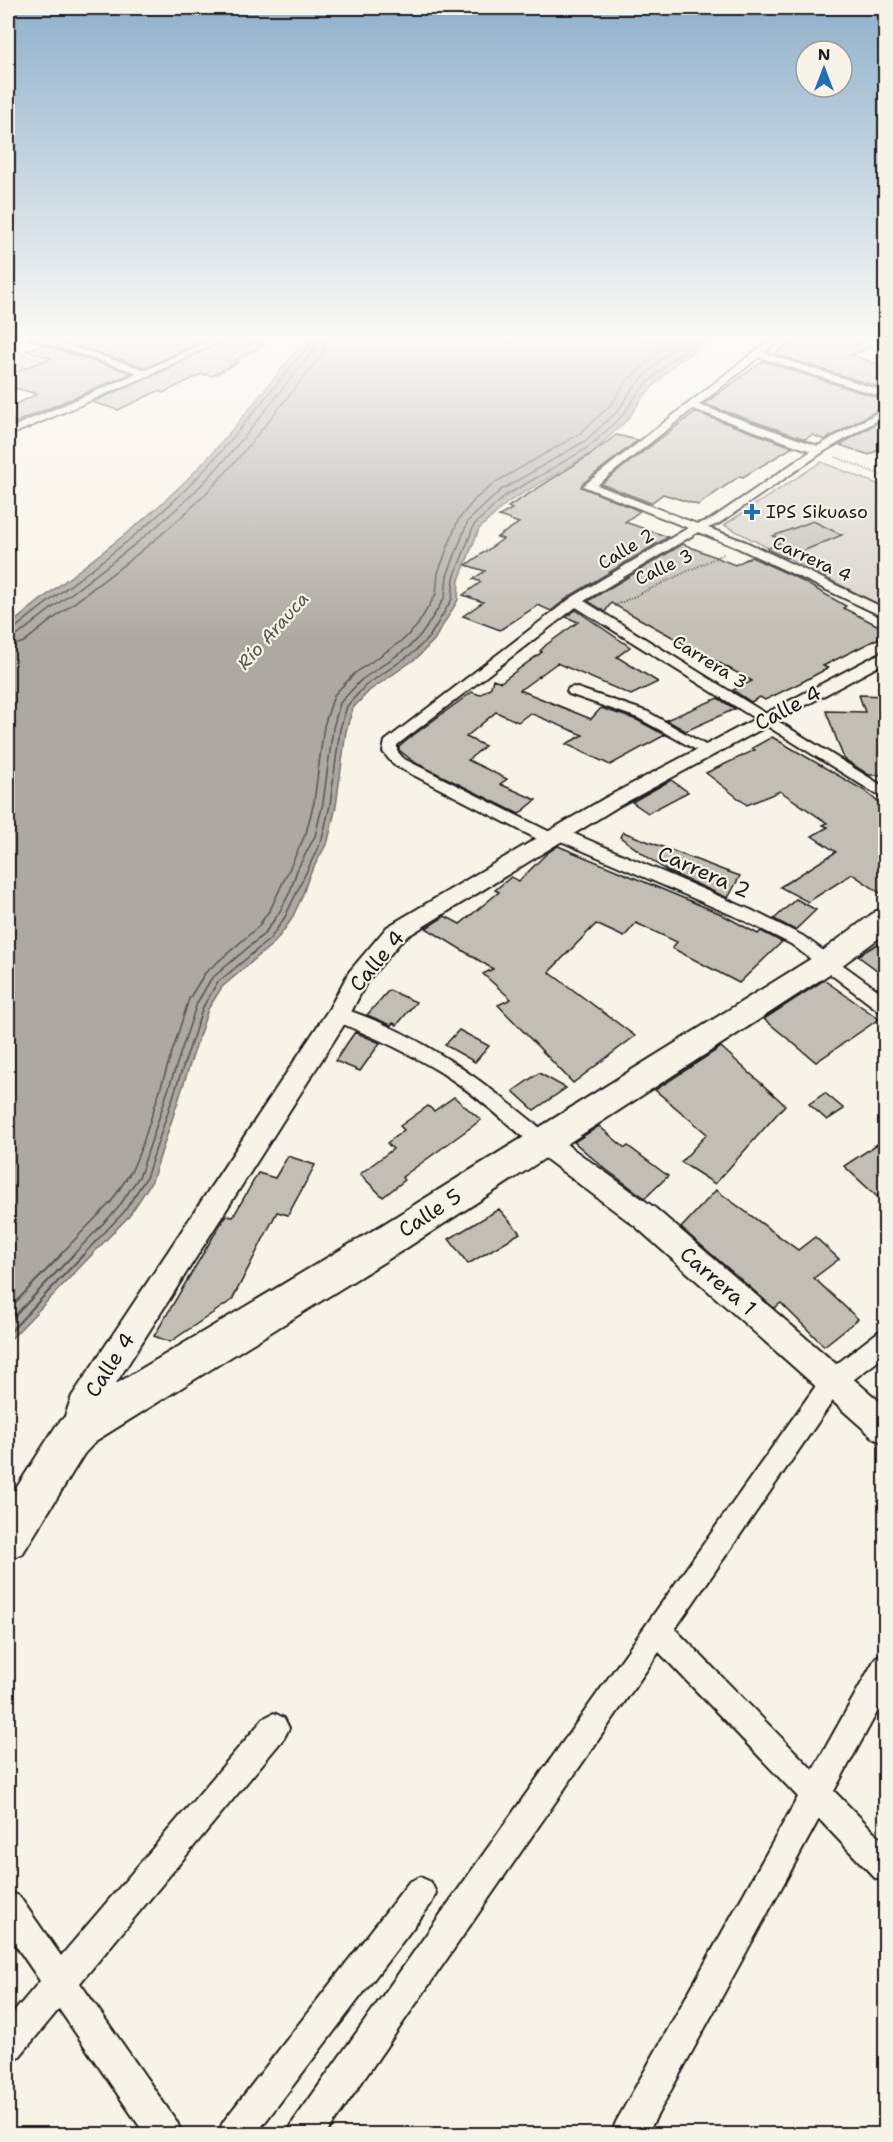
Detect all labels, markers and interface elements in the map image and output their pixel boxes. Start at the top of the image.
north arrow [794,39,854,99]
text: N [818,44,830,65]
place label: IPS Sikuaso [766,500,868,524]
marker: IPS Sikuaso [743,503,761,521]
street label: Calle 2 [593,523,659,575]
street label: Carrera 4 [769,530,855,588]
street label: Calle 3 [631,543,697,591]
water label: Río Arauca [232,587,314,675]
street label: Carrera 3 [668,629,752,695]
street label: Calle 4 [750,679,826,737]
street label: Carrera 2 [653,839,755,905]
street label: Calle 4 [343,925,411,997]
street label: Calle 5 [393,1182,467,1244]
street label: Carrera 1 [674,1240,762,1322]
street label: Calle 4 [79,1327,141,1403]

